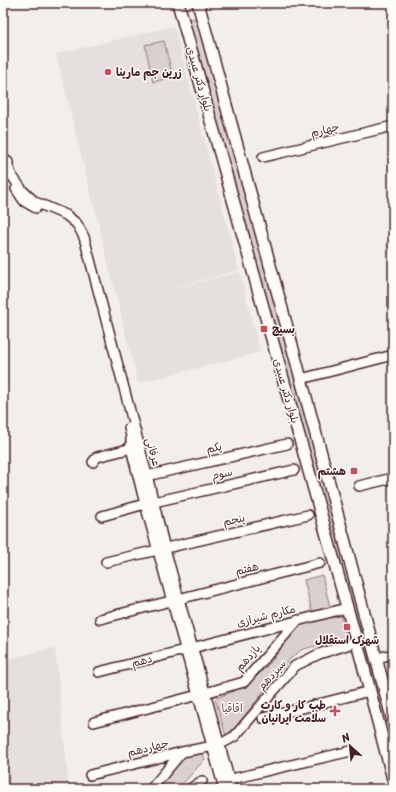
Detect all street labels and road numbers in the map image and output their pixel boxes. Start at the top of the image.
street label: بلوار دکتر عبیدی [181,44,217,114]
street label: چهارم [309,117,341,143]
street label: بلوار دکتر عبیدی [268,356,304,426]
street label: عرفانی [140,436,166,469]
street label: یکم [204,437,224,459]
street label: سوم [210,462,234,486]
street label: پنجم [221,508,247,532]
street label: هفتم [233,557,261,581]
street label: مکارم شیرازی [235,600,297,632]
street label: یازدهم [231,640,265,676]
street label: دهم [130,649,154,673]
street label: سیزدهم [253,655,291,695]
street label: چهاردهم [125,734,171,762]

